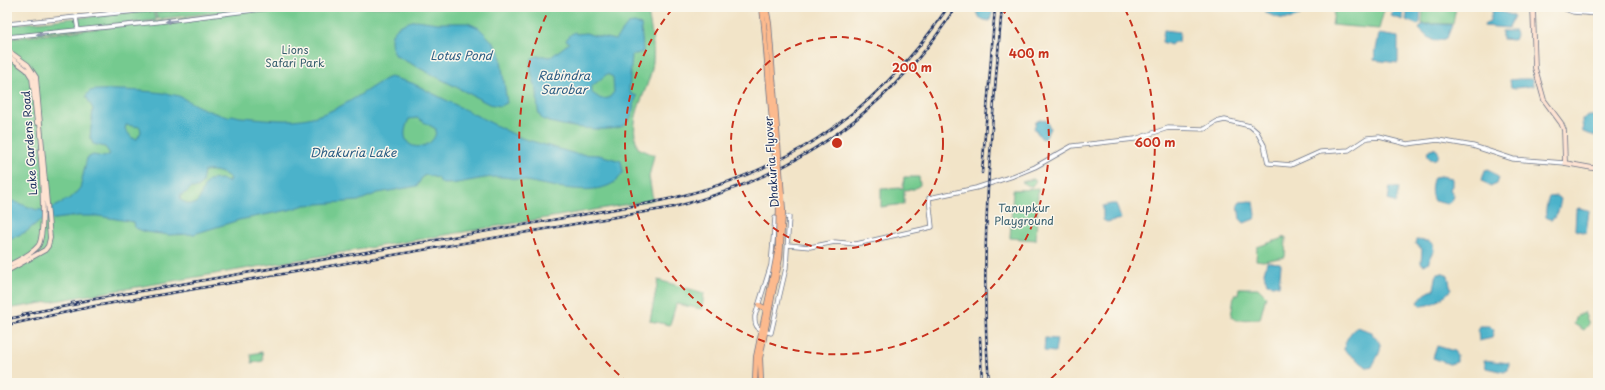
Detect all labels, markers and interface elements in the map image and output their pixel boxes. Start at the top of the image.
one-way arrow [165,17,177,24]
one-way arrow [36,31,48,37]
park label: Lions Safari Park [265,41,325,71]
text: 400 m [1009,44,1049,62]
water label: Lotus Pond [430,46,494,64]
text: 200 m [892,58,932,76]
water label: Rabindra Sarobar [538,66,591,98]
street label: Lake Gardens Road [17,90,41,196]
street label: Dhakuria Flyover [759,115,783,208]
text: 600 m [1135,133,1175,151]
centre of rings [830,136,844,150]
water label: Dhakuria Lake [310,143,397,161]
park label: Tanupkur Playground [994,199,1054,229]

